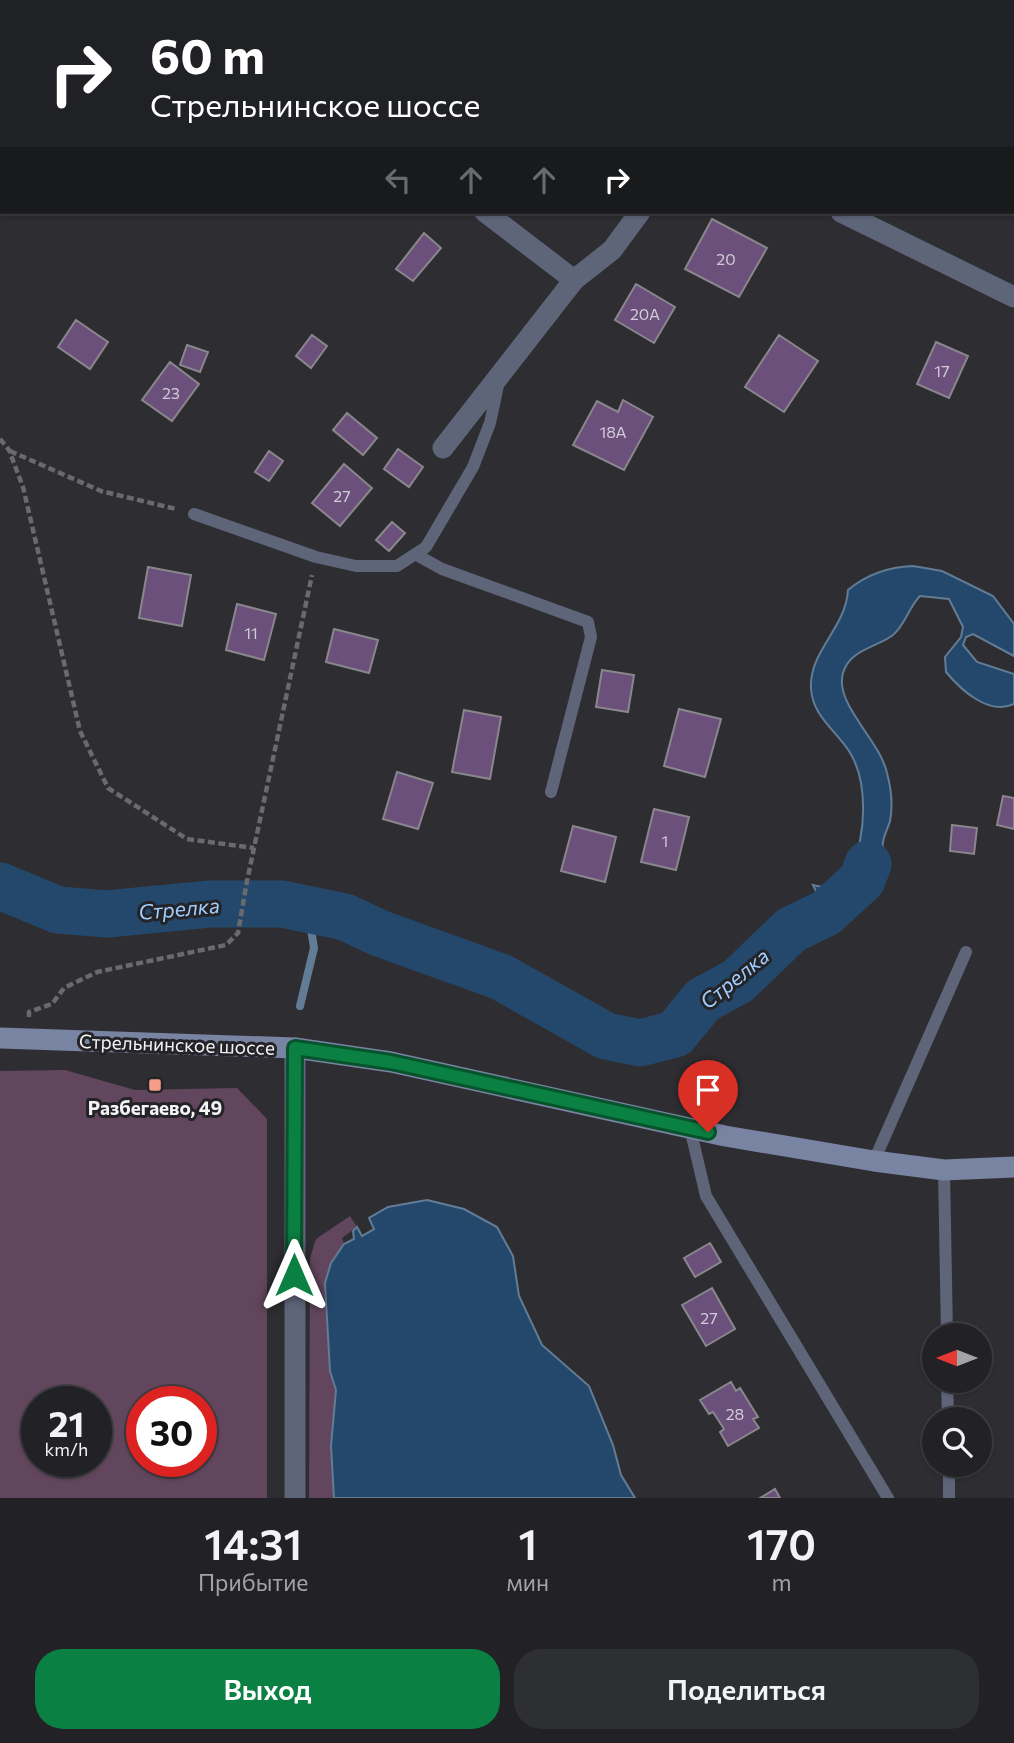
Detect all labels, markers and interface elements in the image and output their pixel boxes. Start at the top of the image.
text: 60 m [150,24,265,84]
icon: right [35,28,126,119]
text: Стрельнинское шоссе [150,84,480,124]
icon: left [379,161,417,199]
icon: ahead [452,161,490,199]
icon: ahead [525,161,563,199]
icon: right [598,161,636,199]
house number: 20 [716,249,736,268]
house number: 20А [630,304,660,323]
house number: 17 [934,361,950,380]
house number: 23 [162,383,180,402]
house number: 18А [599,422,627,441]
house number: 27 [333,486,351,505]
house number: 11 [244,623,258,642]
house number: 1 [662,831,668,850]
water label: Стрелка [137,892,221,924]
water label: Стрелка [694,943,774,1013]
street label: Стрельнинское шоссе [79,1029,275,1059]
pin [678,1060,738,1132]
icon: arrive [689,1071,727,1109]
marker: Разбегаево, 49 [147,1077,163,1093]
place label: Разбегаево, 49 [88,1096,222,1119]
position arrow [257,1238,331,1312]
house number: 27 [700,1308,718,1327]
north arrow [922,1323,992,1393]
map controls [922,1323,992,1477]
speed limit sign: 30 [126,1386,217,1477]
text: 21 [49,1401,84,1444]
house number: 28 [726,1404,744,1423]
button: search [922,1407,992,1477]
text: km/h [45,1438,88,1460]
text: 14:31 [204,1517,302,1569]
text: 1 [518,1517,537,1569]
text: 170 [747,1517,816,1569]
text: Прибытие [198,1568,309,1596]
text: мин [506,1568,549,1596]
text: m [772,1568,792,1596]
button: Выход [35,1649,500,1729]
button: Поделиться [514,1649,979,1729]

